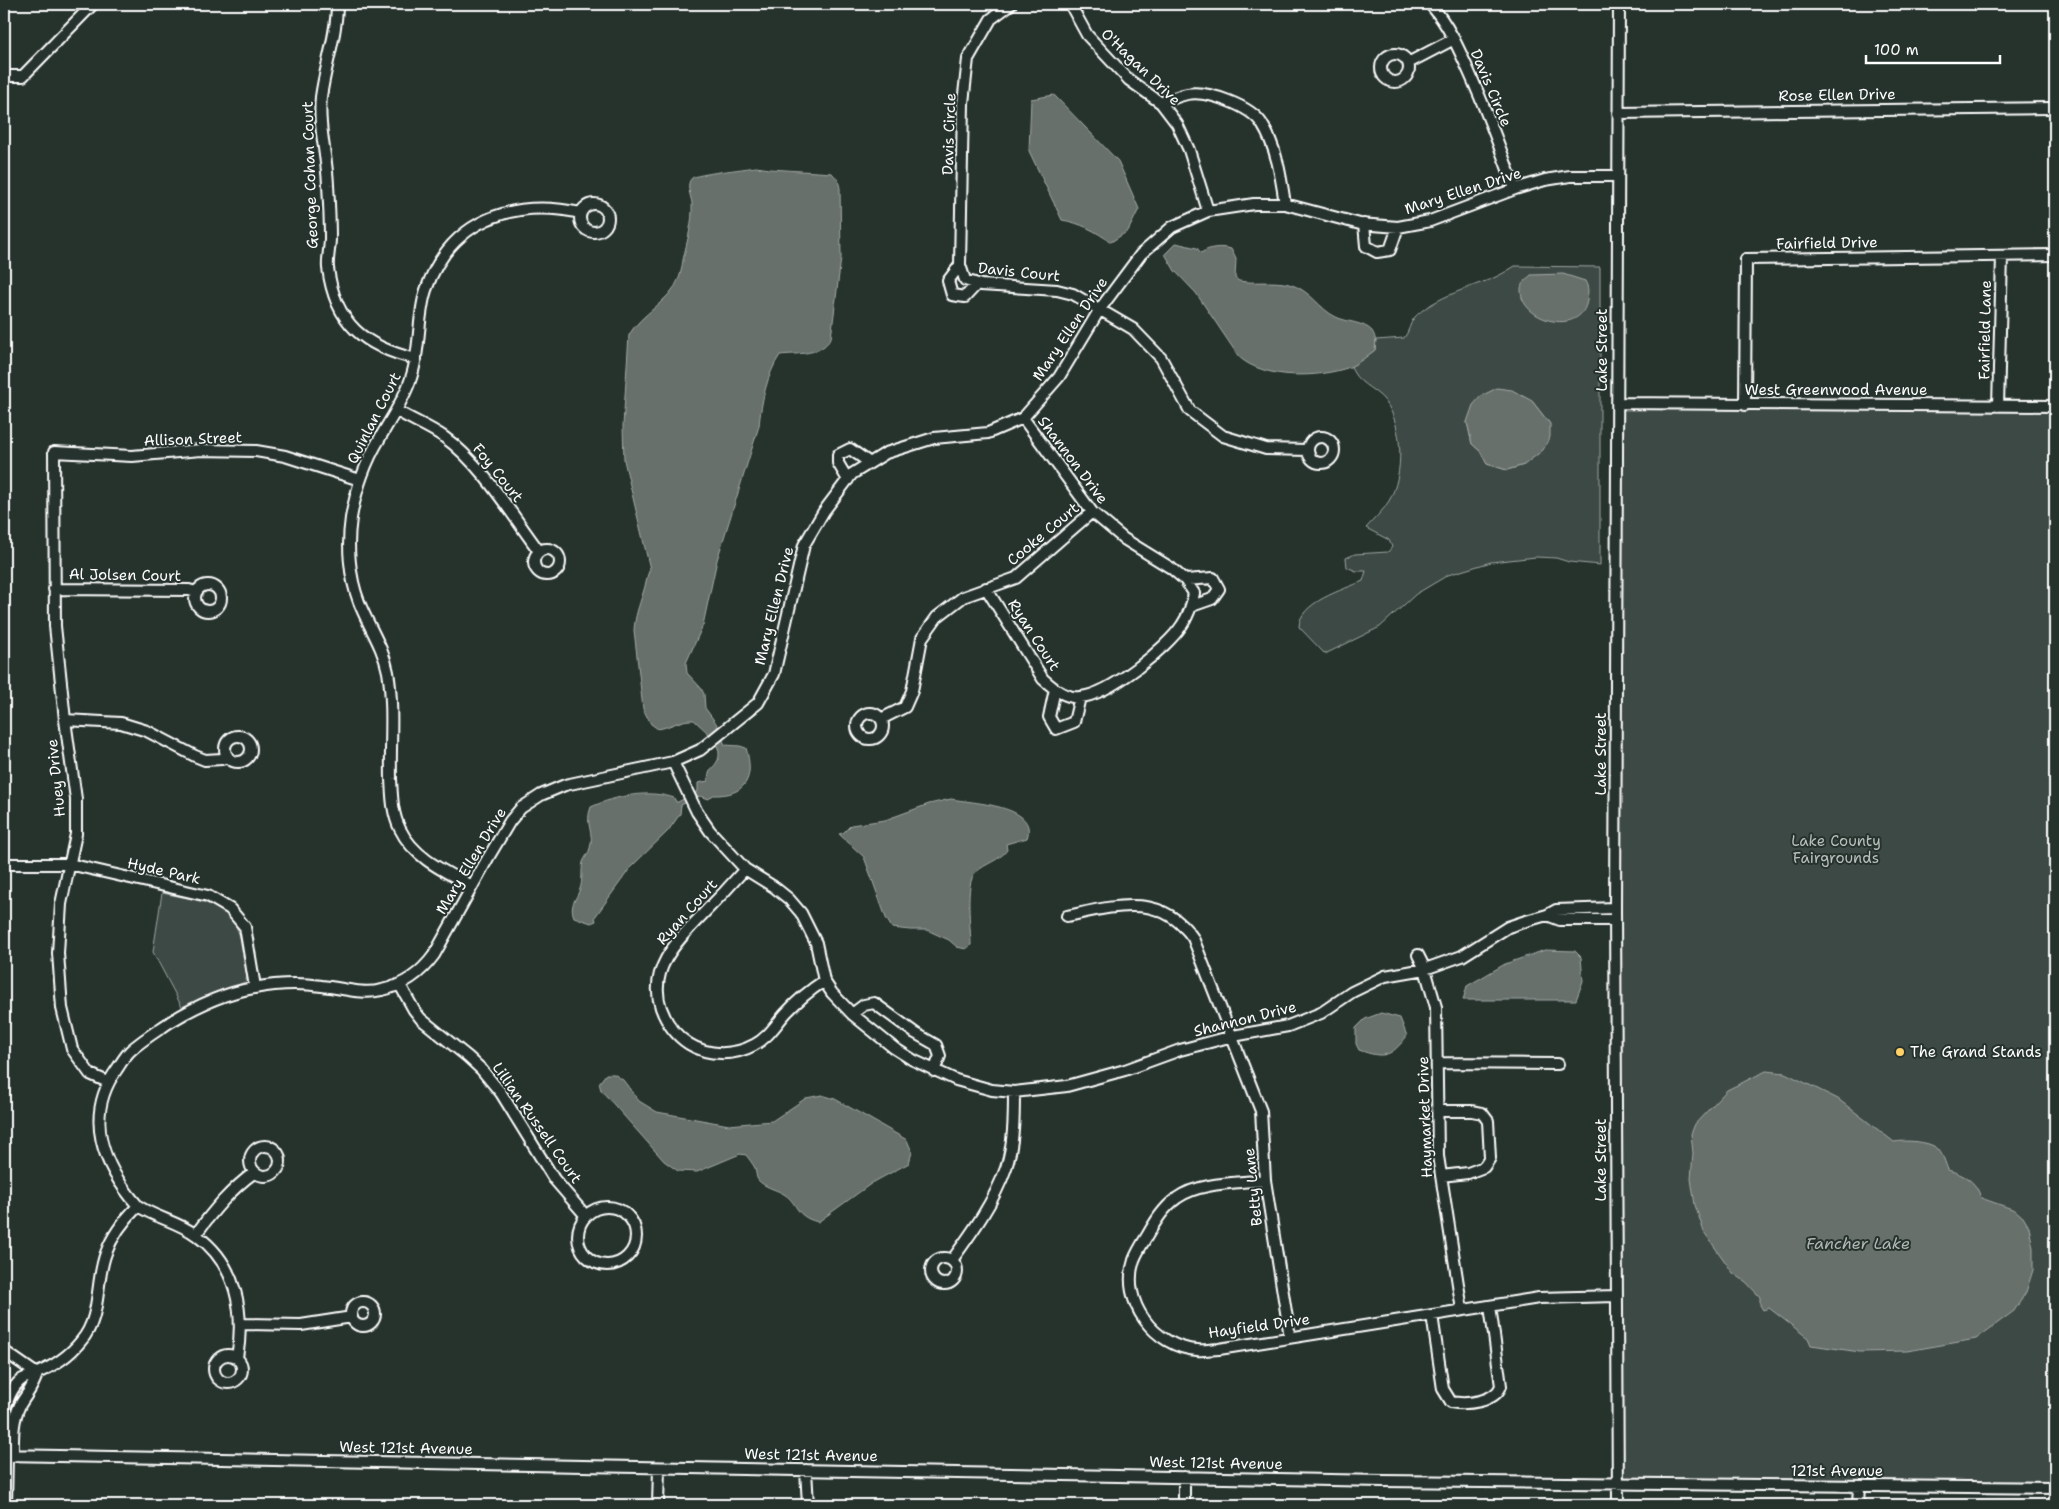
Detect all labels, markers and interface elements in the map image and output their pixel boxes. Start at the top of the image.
street label: O'Hagan Drive [1097,24,1185,110]
scale bar [1866,32,2000,64]
text: 100 m [1874,40,1919,60]
street label: Davis Circle [1466,46,1516,130]
street label: Rose Ellen Drive [1778,84,1896,106]
street label: Davis Circle [938,93,960,175]
street label: George Cohan Court [297,101,323,249]
street label: Mary Ellen Drive [1402,163,1524,219]
street label: Fairfield Drive [1776,232,1878,254]
street label: Davis Court [977,258,1061,286]
street label: Mary Ellen Drive [1028,273,1112,385]
street label: Fairfield Lane [1974,280,1996,380]
street label: Lake Street [1592,308,1612,392]
street label: Quinlan Court [342,369,406,467]
street label: West Greenwood Avenue [1745,380,1927,400]
street label: Shannon Drive [1033,412,1113,508]
street label: Allison Street [144,427,242,451]
street label: Foy Court [468,439,528,507]
street label: Cooke Court [1003,498,1083,570]
street label: Mary Ellen Drive [750,545,798,667]
street label: Al Jolsen Court [69,564,181,586]
street label: Ryan Court [1003,595,1065,675]
street label: Lake Street [1591,712,1611,796]
street label: Huey Drive [42,738,70,818]
street label: Mary Ellen Drive [431,804,511,918]
park label: Lake County Fairgrounds [1791,831,1881,868]
street label: Hyde Park [125,853,203,889]
street label: Ryan Court [652,875,722,949]
street label: Shannon Drive [1192,997,1298,1041]
place label: The Grand Stands [1910,1042,2042,1062]
marker: The Grand Stands [1894,1046,1906,1058]
street label: Haymarket Drive [1413,1056,1437,1178]
street label: Lillian Russell Court [488,1059,586,1187]
street label: Lake Street [1591,1118,1611,1202]
street label: Betty Lane [1239,1147,1267,1227]
water label: Fancher Lake [1806,1233,1910,1254]
street label: Hayfield Drive [1207,1309,1311,1343]
street label: West 121st Avenue [339,1437,473,1459]
street label: West 121st Avenue [744,1444,878,1466]
street label: West 121st Avenue [1149,1452,1283,1474]
street label: 121st Avenue [1791,1461,1883,1481]

